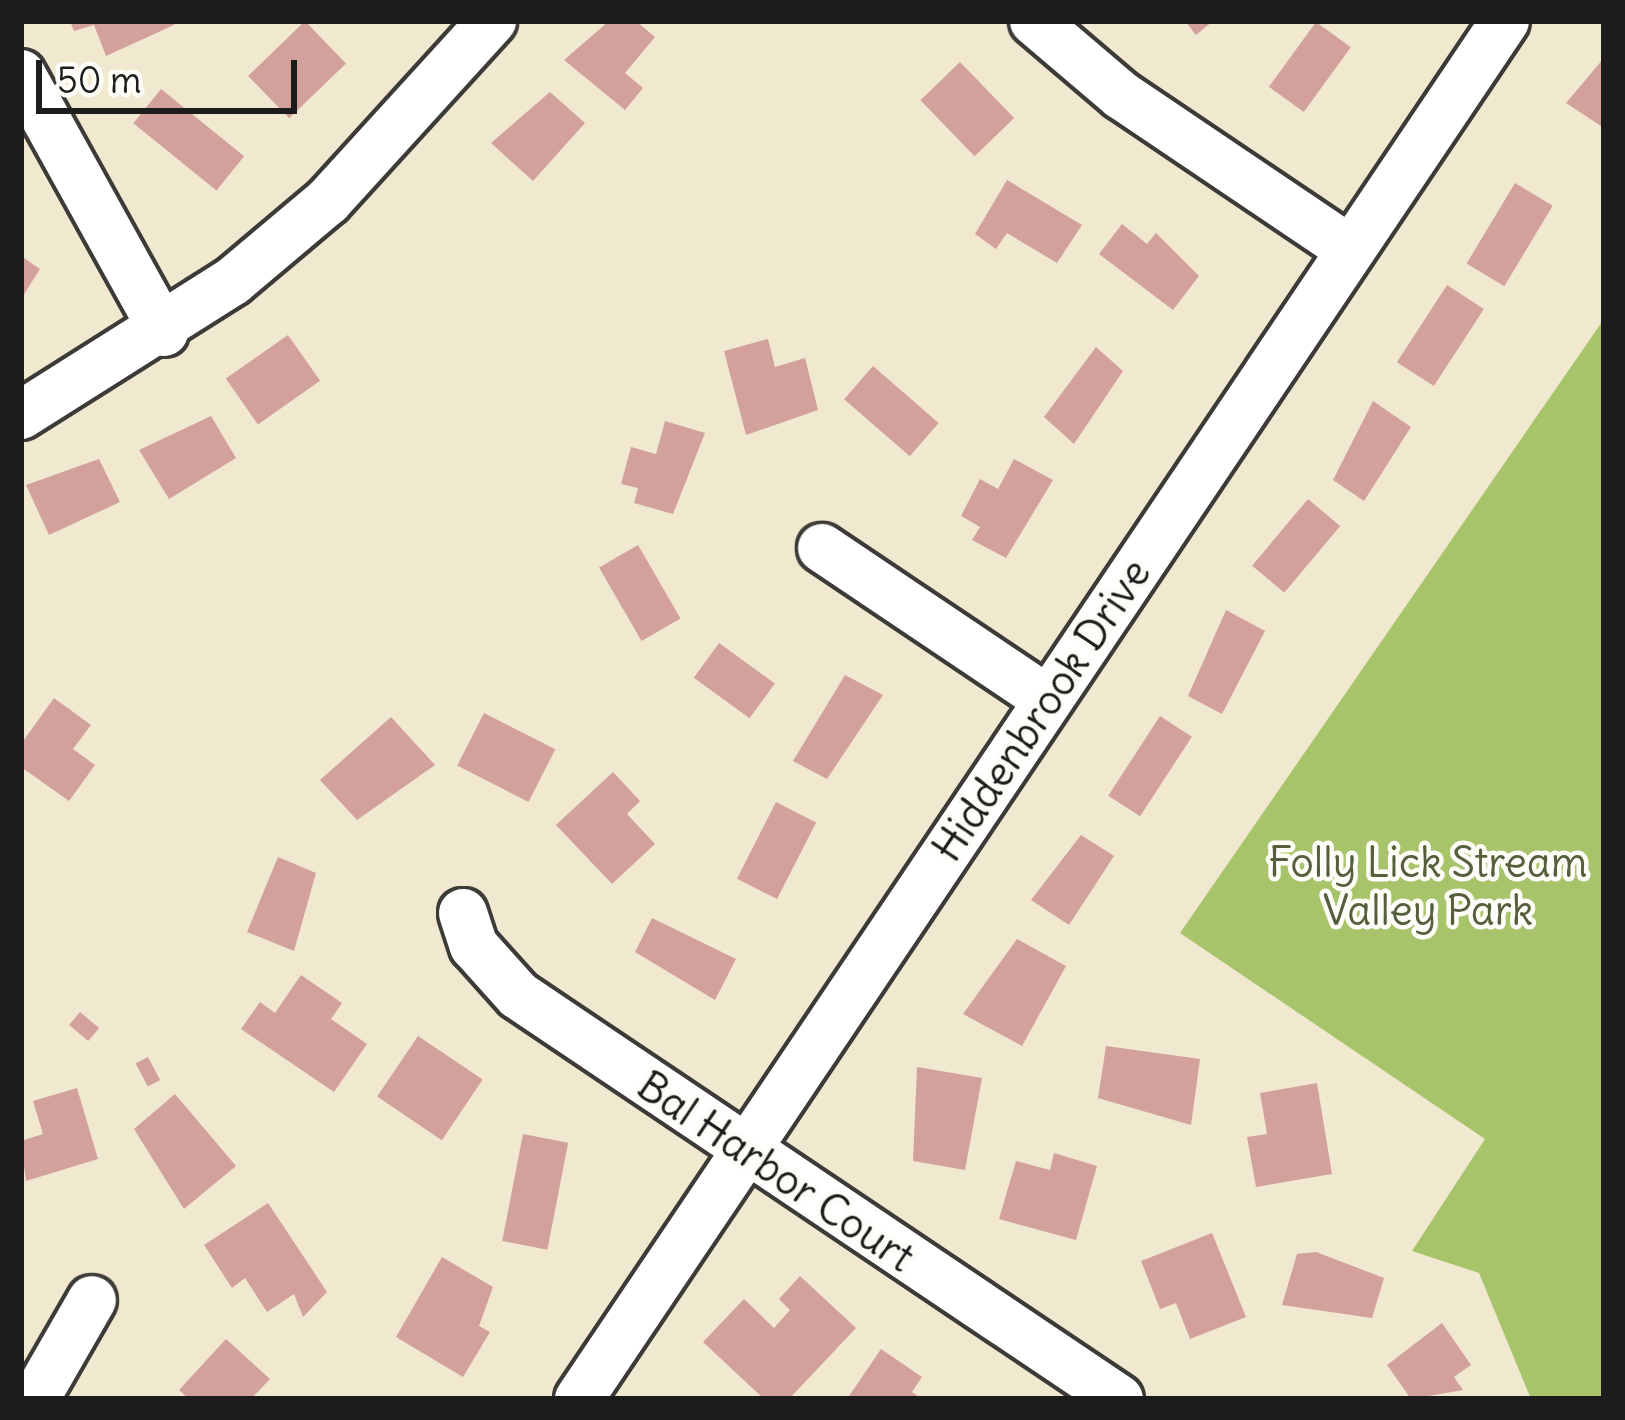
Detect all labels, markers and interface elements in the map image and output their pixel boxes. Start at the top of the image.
scale bar [42,36,303,110]
text: 50 m [57,58,142,103]
street label: Hiddenbrook Drive [921,549,1161,871]
park label: Folly Lick Stream Valley Park [1268,837,1588,936]
street label: Bal Harbor Court [628,1060,924,1282]

